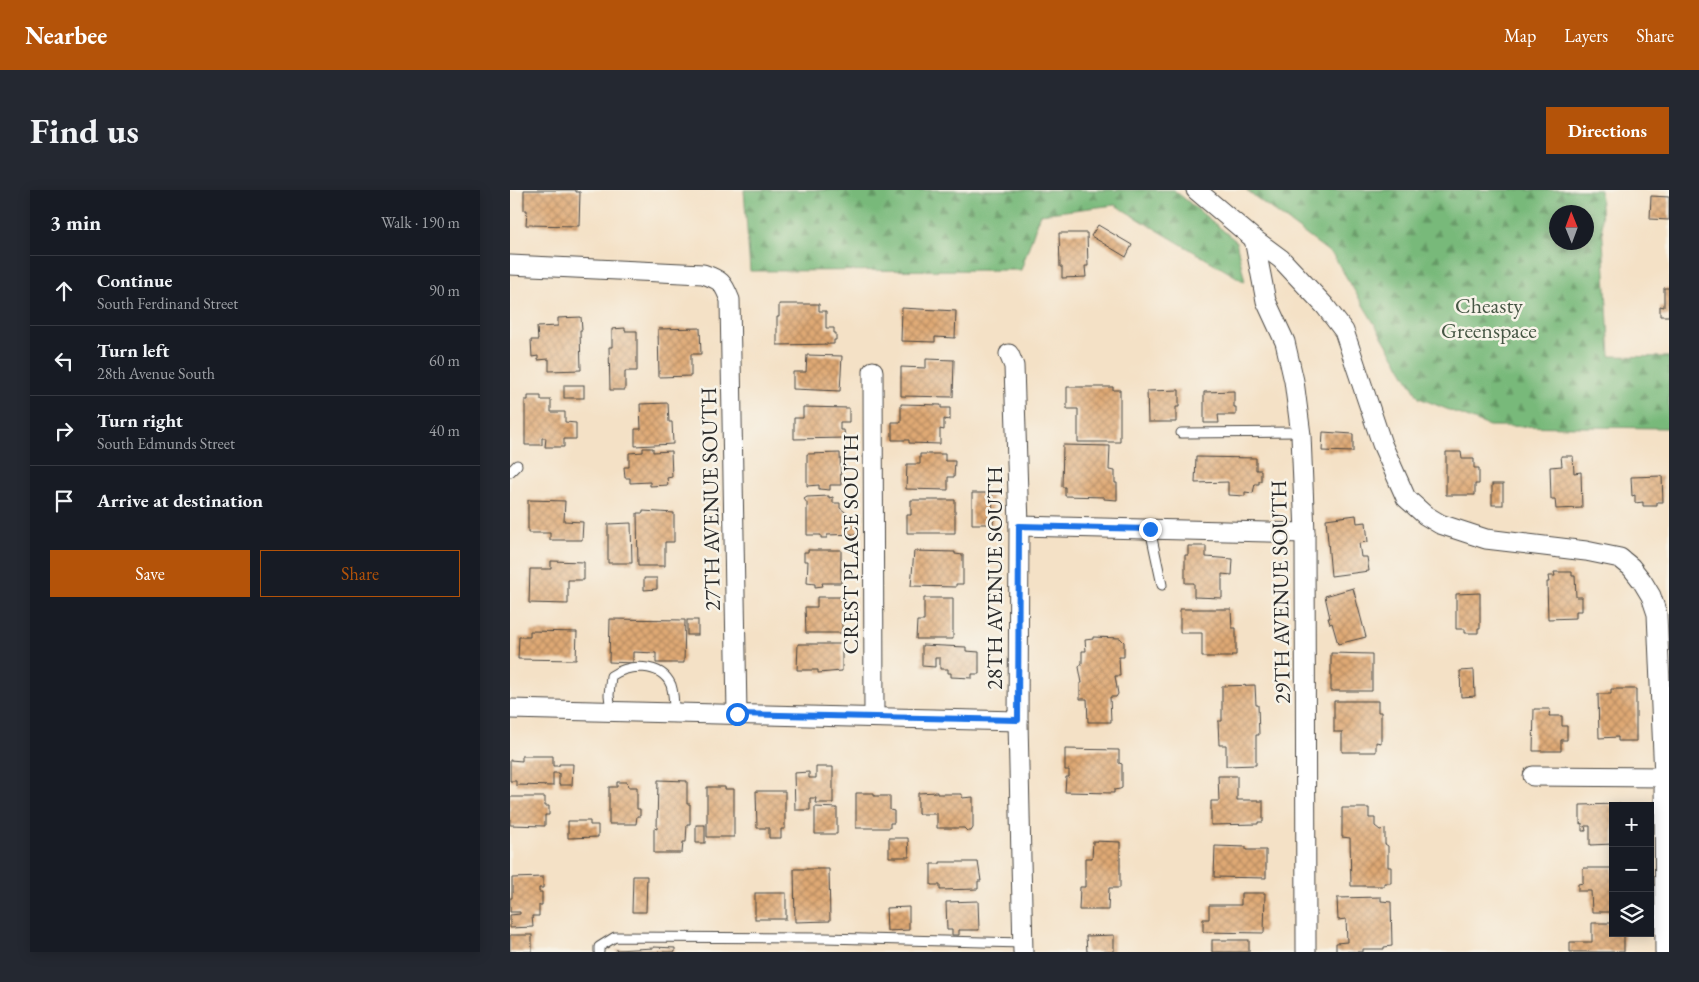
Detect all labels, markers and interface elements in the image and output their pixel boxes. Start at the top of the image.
text: Nearbee [25,20,107,51]
text: Map [1504,24,1536,47]
text: Layers [1564,24,1608,47]
text: Share [1636,24,1674,47]
button: Directions [1546,107,1669,154]
text: Find us [30,108,139,153]
north arrow [1549,205,1594,250]
text: 3 min [50,209,101,236]
text: Walk · 190 m [381,212,460,233]
text: Continue [97,268,172,293]
icon: ahead [50,277,78,305]
text: 90 m [429,280,460,301]
park label: Cheasty Greenspace [1441,291,1537,345]
text: South Ferdinand Street [97,293,238,314]
text: Turn left [97,338,169,363]
icon: left [50,347,78,375]
text: 60 m [429,350,460,371]
text: 28th Avenue South [97,363,215,384]
street label: 27TH AVENUE SOUTH [694,387,727,611]
text: Turn right [97,408,183,433]
icon: right [50,417,78,445]
text: 40 m [429,420,460,441]
text: South Edmunds Street [97,433,235,454]
street label: CREST PLACE SOUTH [836,434,865,654]
street label: 28TH AVENUE SOUTH [980,466,1009,690]
street label: 29TH AVENUE SOUTH [1264,480,1297,704]
icon: arrive [50,487,78,515]
text: Arrive at destination [97,488,263,513]
route end [1139,518,1162,541]
button: Save [50,550,250,597]
button: Share [260,550,460,597]
route start [726,703,749,726]
map controls [1609,802,1654,937]
button: + [1609,802,1654,847]
button: − [1609,847,1654,892]
button: layers [1609,892,1654,937]

